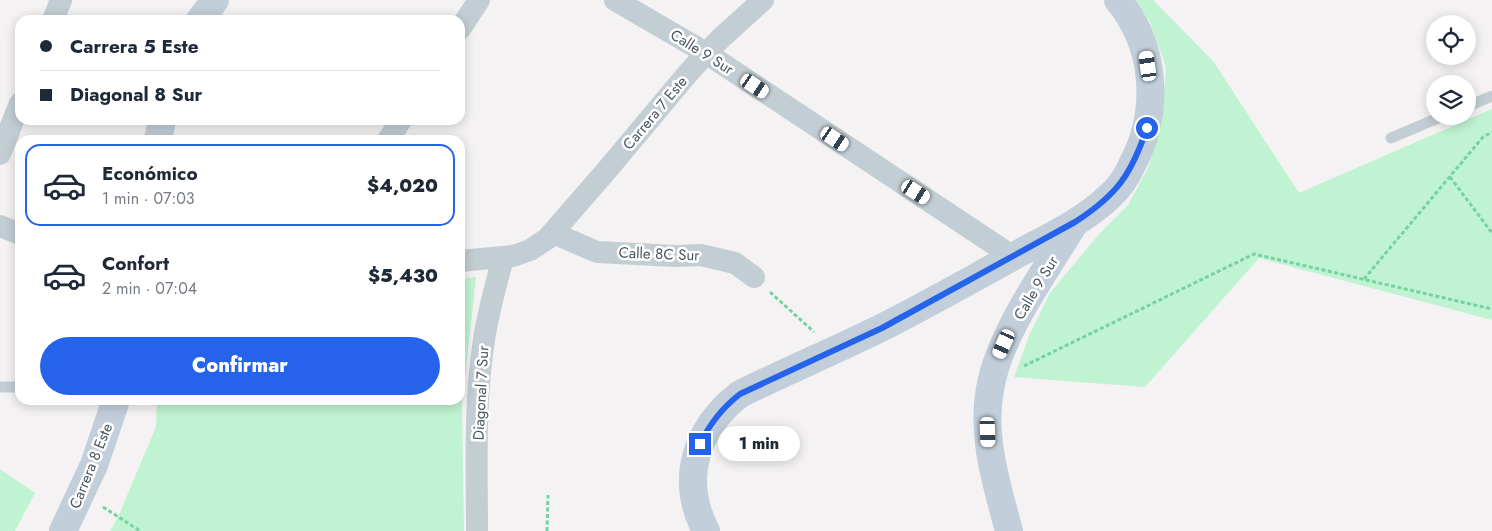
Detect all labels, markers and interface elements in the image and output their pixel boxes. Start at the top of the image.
map controls [1426,15,1476,125]
button: locate [1426,15,1476,65]
street label: Calle 9 Sur [666,24,739,81]
text: Carrera 5 Este [70,33,199,60]
car [1138,50,1157,82]
street label: Carrera 7 Este [618,71,693,155]
car [738,71,771,101]
button: layers [1426,75,1476,125]
text: Diagonal 8 Sur [70,81,202,108]
route start [1136,117,1158,139]
car [818,124,851,154]
text: Económico [102,160,198,187]
icon: car [42,163,87,208]
text: $4,020 [367,172,438,199]
car [899,178,932,206]
text: 1 min · 07:03 [102,187,195,210]
street label: Calle 8C Sur [618,242,701,266]
text: Confort [102,250,169,277]
street label: Calle 9 Sur [1008,251,1064,324]
icon: car [42,253,87,298]
text: $5,430 [368,262,438,289]
text: 2 min · 07:04 [102,277,197,300]
car [991,327,1016,361]
button: Confirmar [40,337,440,395]
street label: Diagonal 7 Sur [468,344,495,441]
car [979,417,996,447]
street label: Carrera 8 Este [64,420,118,512]
callout: 1 min [718,426,800,462]
text: 1 min [739,432,779,455]
route end [689,433,711,455]

